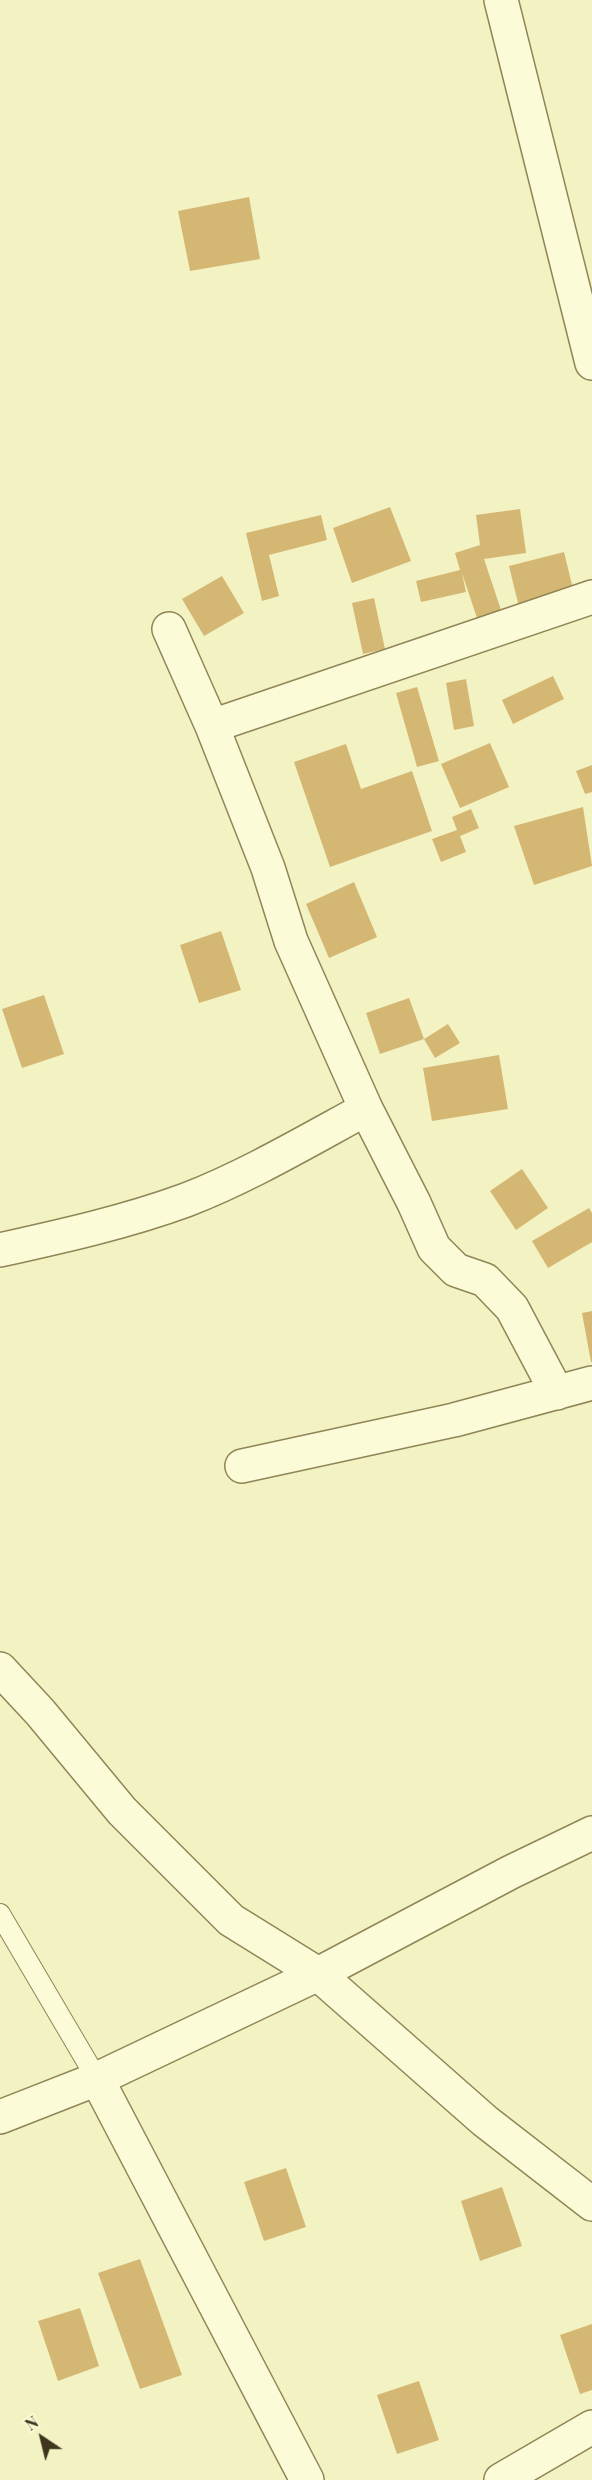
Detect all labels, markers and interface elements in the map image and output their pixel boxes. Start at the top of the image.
north arrow [12,2408,72,2468]
text: N [21,2411,42,2435]

